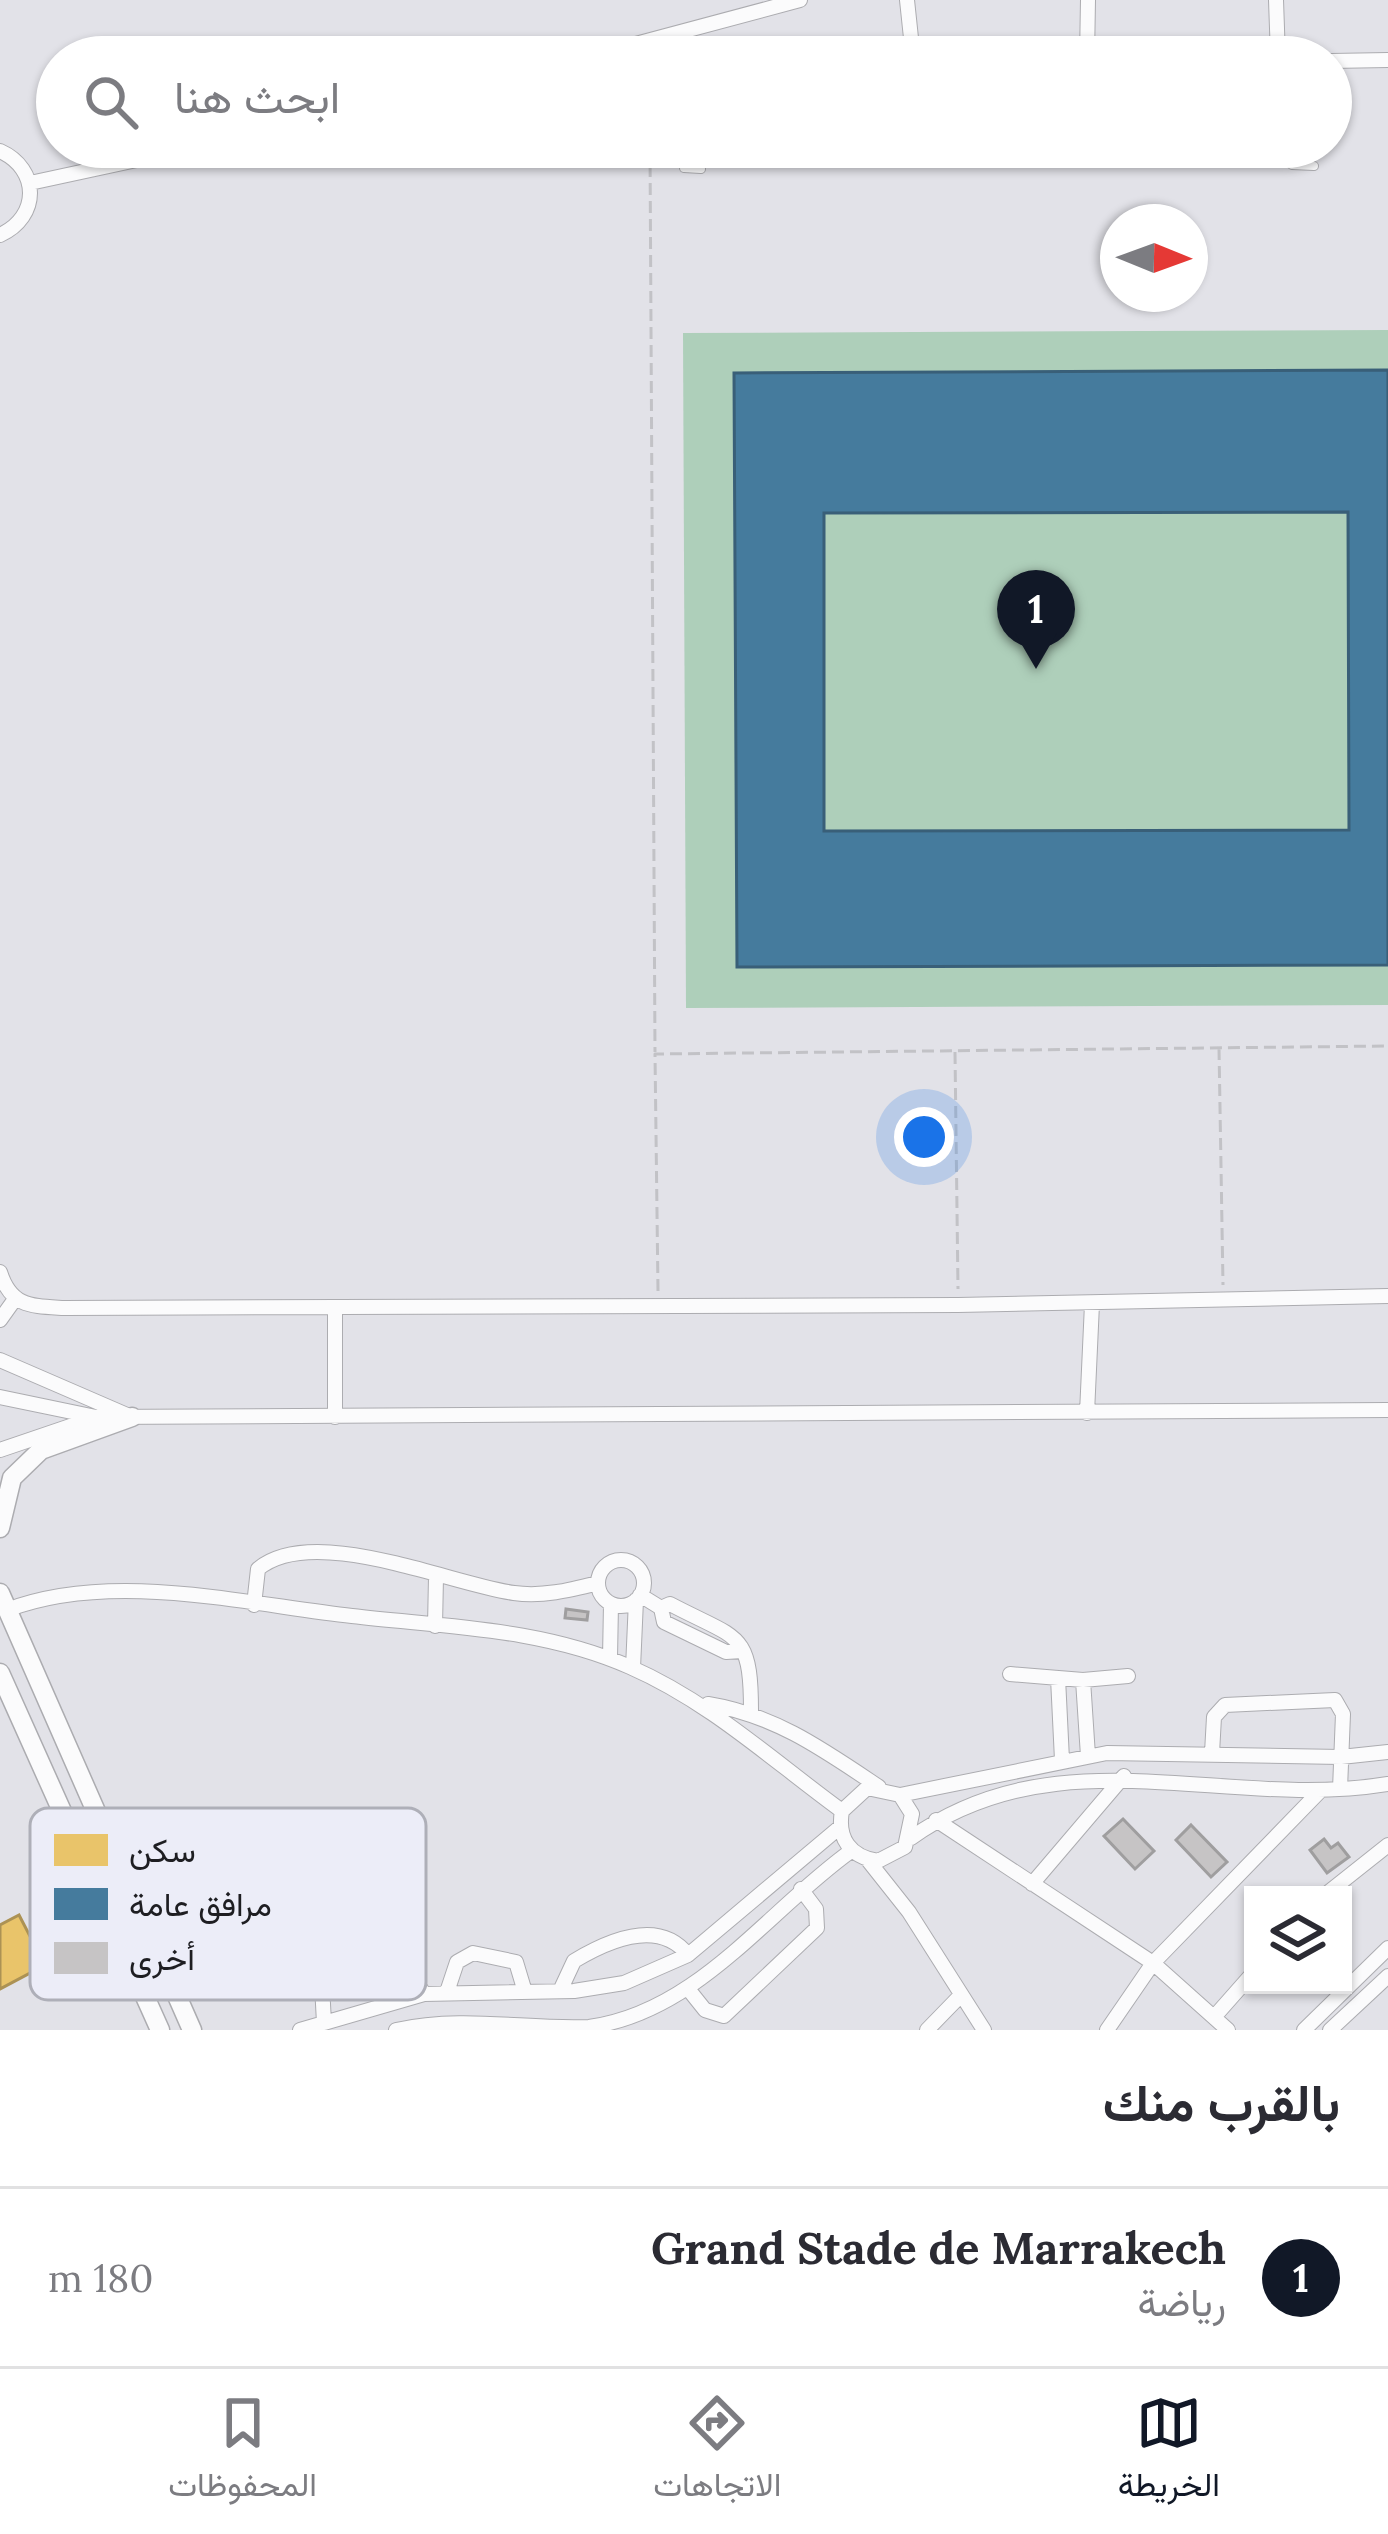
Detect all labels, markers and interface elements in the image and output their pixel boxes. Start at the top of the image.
search box [36,36,1352,168]
text: ابحث هنا [174,68,340,125]
icon: search [78,69,144,135]
north arrow [1100,204,1208,312]
pin: 1 [997,570,1075,669]
your location [894,1107,954,1167]
legend [30,1808,426,2000]
text: سكن [129,1829,196,1871]
text: مرافق عامة [129,1883,272,1925]
map controls [1244,1886,1352,1994]
button: layers [1244,1886,1352,1994]
text: أخرى [129,1937,195,1979]
text: بالقرب منك [1103,2070,1340,2135]
text: Grand Stade de Marrakech [651,2219,1226,2276]
text: 180 m [48,2253,153,2303]
text: 1 [1293,2253,1309,2303]
text: رياضة [1137,2277,1226,2327]
tab: المحفوظات [168,2390,317,2514]
tab: الاتجاهات [653,2390,781,2514]
tab: الخريطة [1118,2390,1220,2514]

